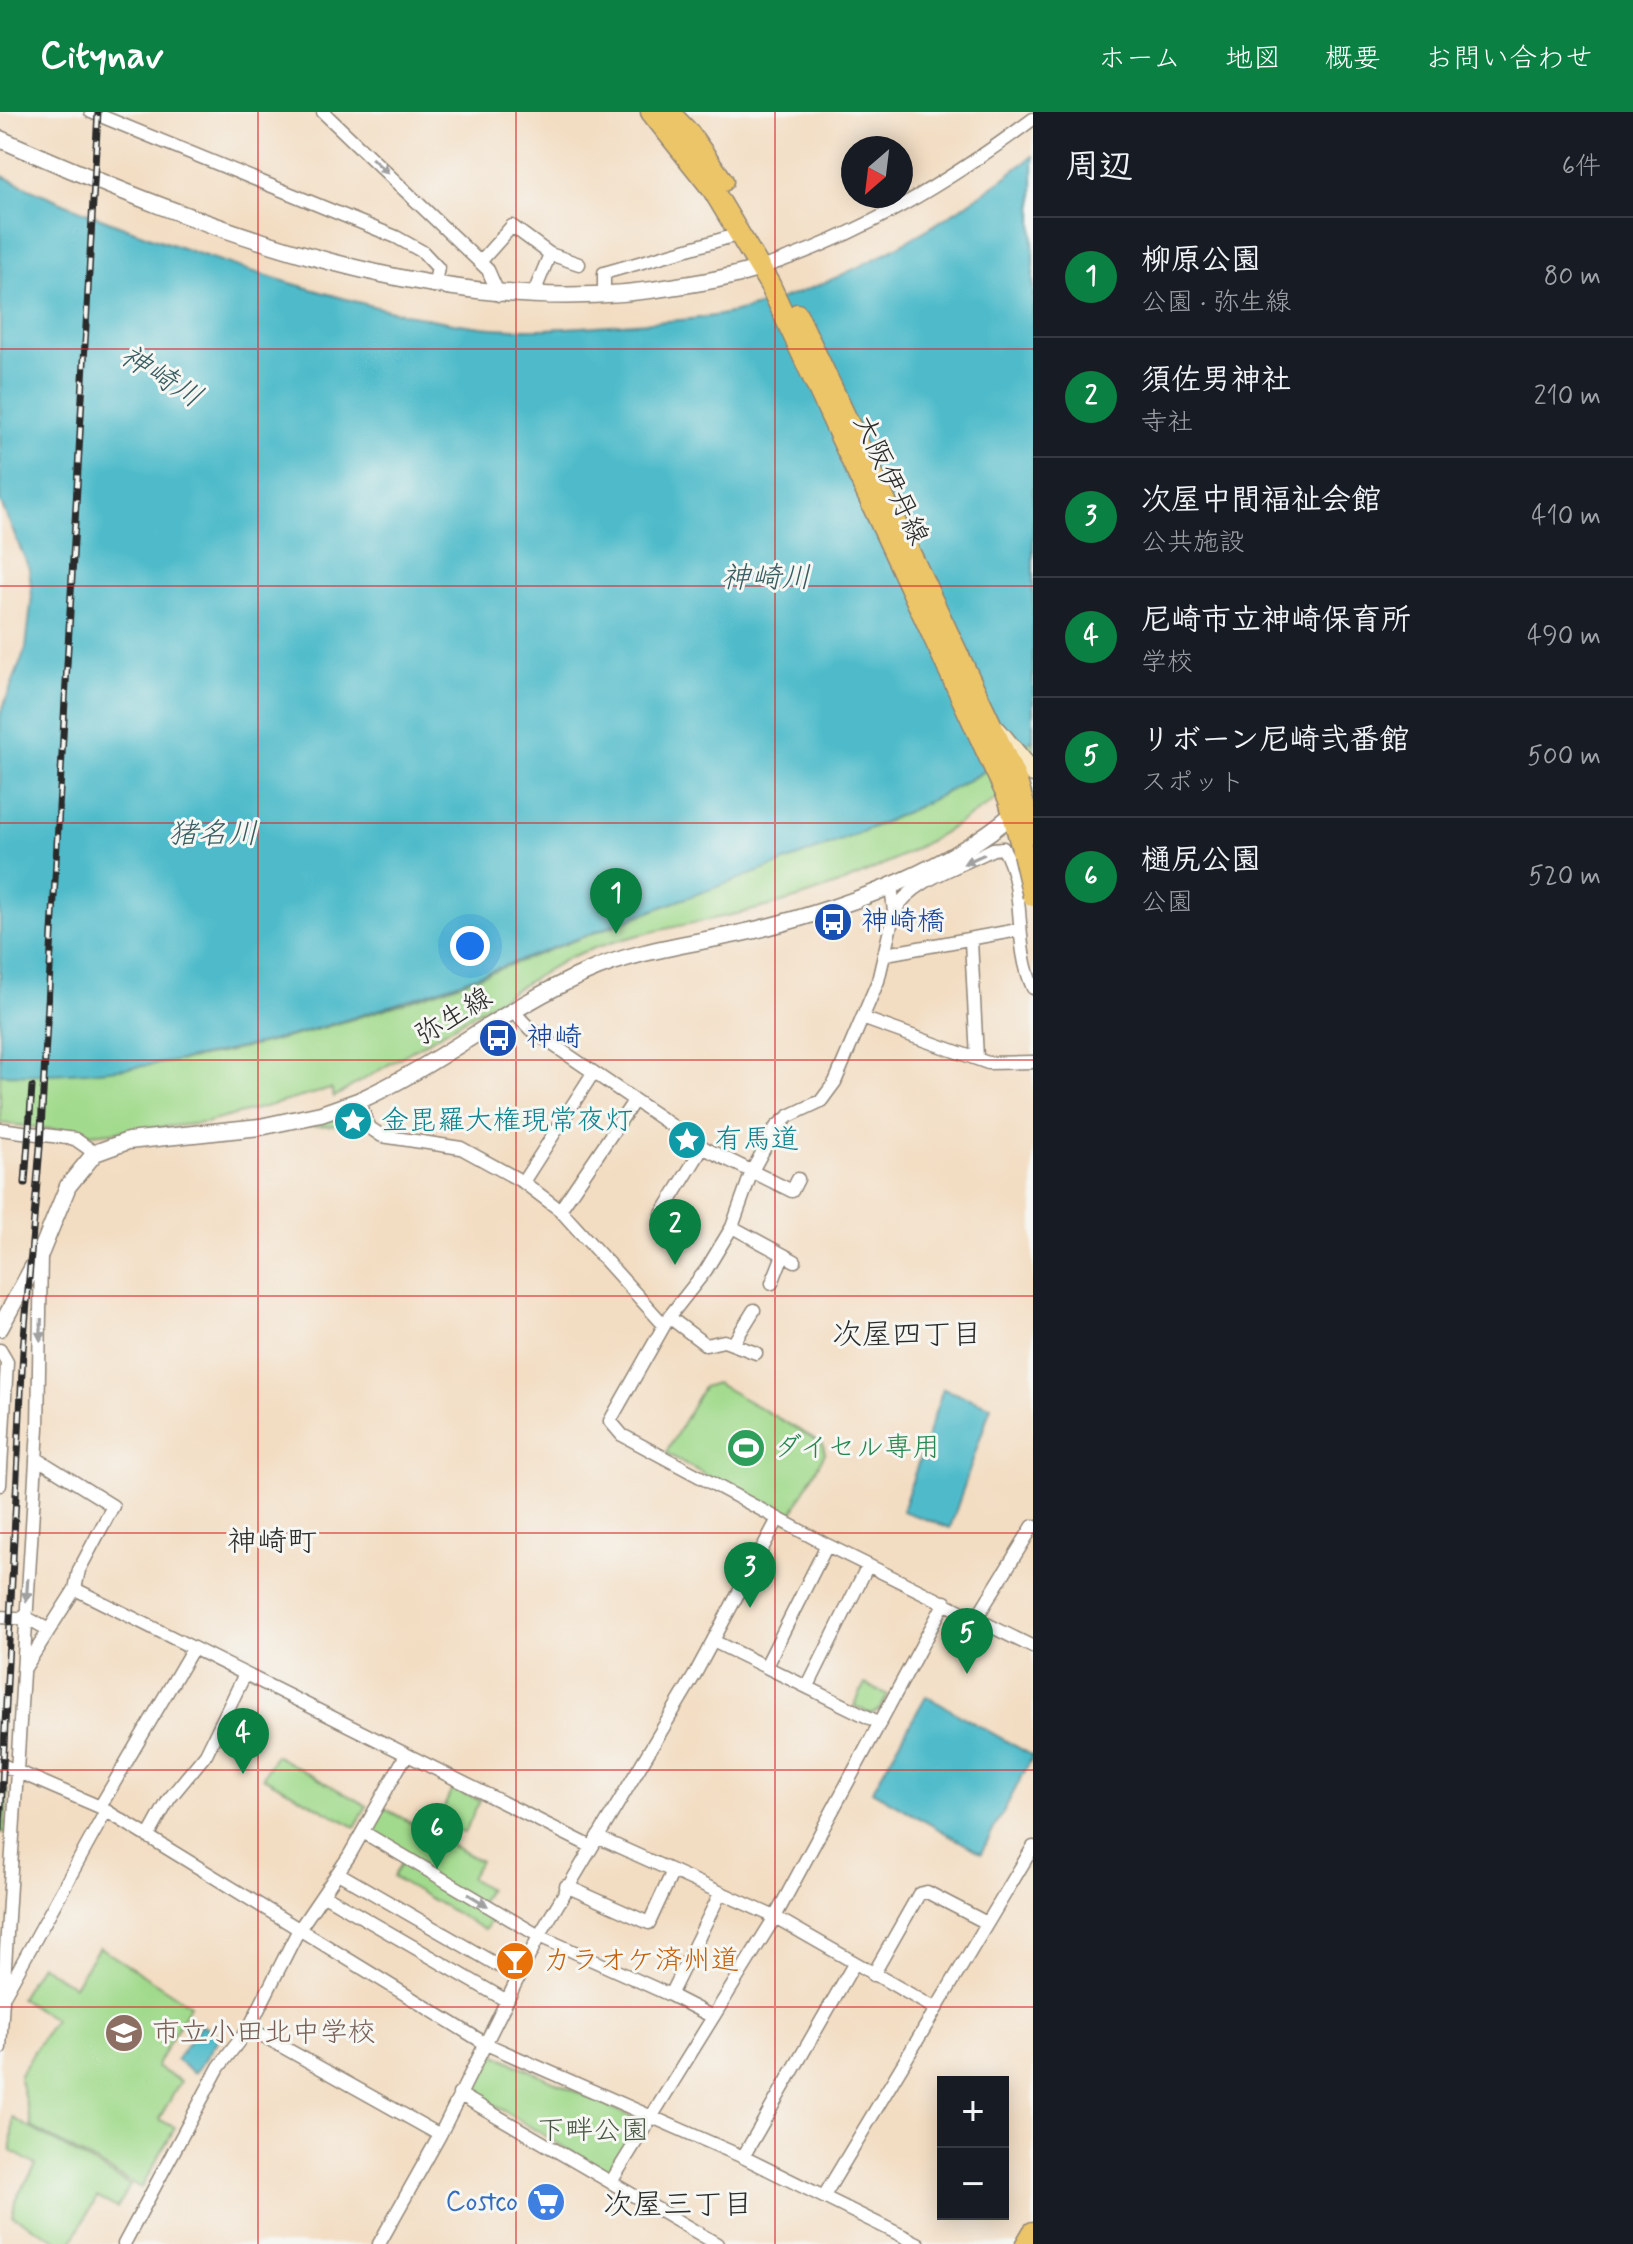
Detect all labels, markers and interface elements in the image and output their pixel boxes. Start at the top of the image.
text: Citynav [40,32,164,81]
text: ホーム [1098,41,1181,78]
text: 地図 [1225,41,1281,78]
text: 概要 [1325,41,1381,78]
text: お問い合わせ [1425,41,1593,78]
north arrow [841,136,913,208]
text: 周辺 [1065,145,1133,190]
text: 6件 [1562,150,1601,184]
one-way arrow [370,156,389,174]
text: 柳原公園 [1141,241,1261,280]
text: 1 [1085,260,1097,294]
text: 80 m [1544,260,1601,294]
text: 公園 · 弥生線 [1141,286,1291,320]
water label: 神崎川 [113,337,209,417]
text: 須佐男神社 [1141,361,1291,400]
text: 2 [1085,380,1097,414]
text: 210 m [1534,380,1601,414]
text: 寺社 [1141,406,1193,440]
street label: 大阪伊丹線 [844,409,936,551]
text: 次屋中間福祉会館 [1141,481,1381,520]
text: 3 [1085,500,1097,534]
text: 410 m [1531,500,1601,534]
text: 公共施設 [1141,526,1245,560]
water label: 神崎川 [721,559,811,598]
text: 尼崎市立神崎保育所 [1141,601,1411,640]
text: 4 [1083,620,1099,654]
text: 490 m [1527,620,1601,654]
text: 学校 [1141,646,1193,680]
text: リボーン尼崎弐番館 [1141,721,1409,760]
text: 5 [1083,740,1099,774]
text: 500 m [1527,740,1601,774]
text: スポット [1141,766,1245,800]
water label: 猪名川 [168,815,258,854]
text: 樋尻公園 [1141,841,1261,880]
one-way arrow [962,852,985,866]
text: 6 [1084,860,1098,894]
text: 520 m [1528,860,1601,894]
pin: 1 [590,868,642,934]
text: 公園 [1141,886,1193,920]
bus stop icon: 神崎橋 [812,901,854,943]
place label: 神崎橋 [861,904,945,941]
your location [450,926,490,966]
street label: 弥生線 [408,980,500,1054]
bus stop icon: 神崎 [477,1017,519,1059]
place label: 神崎 [526,1020,582,1057]
place icon: 金毘羅大権現常夜灯 [332,1100,374,1142]
place label: 金毘羅大権現常夜灯 [381,1103,633,1140]
place icon: 有馬道 [666,1119,708,1161]
place label: 有馬道 [715,1122,799,1159]
pin: 2 [649,1199,701,1265]
district label: 次屋四丁目 [832,1316,982,1355]
one-way arrow [34,1318,47,1343]
sports icon: ダイセル専用 [725,1427,767,1469]
place label: ダイセル専用 [774,1430,940,1467]
district label: 神崎町 [227,1523,317,1562]
pin: 3 [724,1542,776,1608]
one-way arrow [20,1578,33,1603]
pin: 5 [941,1608,993,1674]
pin: 4 [217,1708,269,1774]
pin: 6 [411,1803,463,1869]
one-way arrow [467,1893,489,1907]
bar icon: カラオケ済州道 [494,1940,536,1982]
place label: カラオケ済州道 [543,1943,739,1980]
school or university icon: 市立小田北中学校 [103,2012,145,2054]
place label: 市立小田北中学校 [152,2015,376,2052]
map controls [937,2076,1009,2220]
button: + [937,2076,1009,2148]
park label: 下畔公園 [537,2113,649,2150]
button: − [937,2148,1009,2220]
supermarket icon: Costco [525,2181,567,2223]
place label: Costco [446,2184,518,2221]
district label: 次屋三丁目 [603,2186,753,2225]

